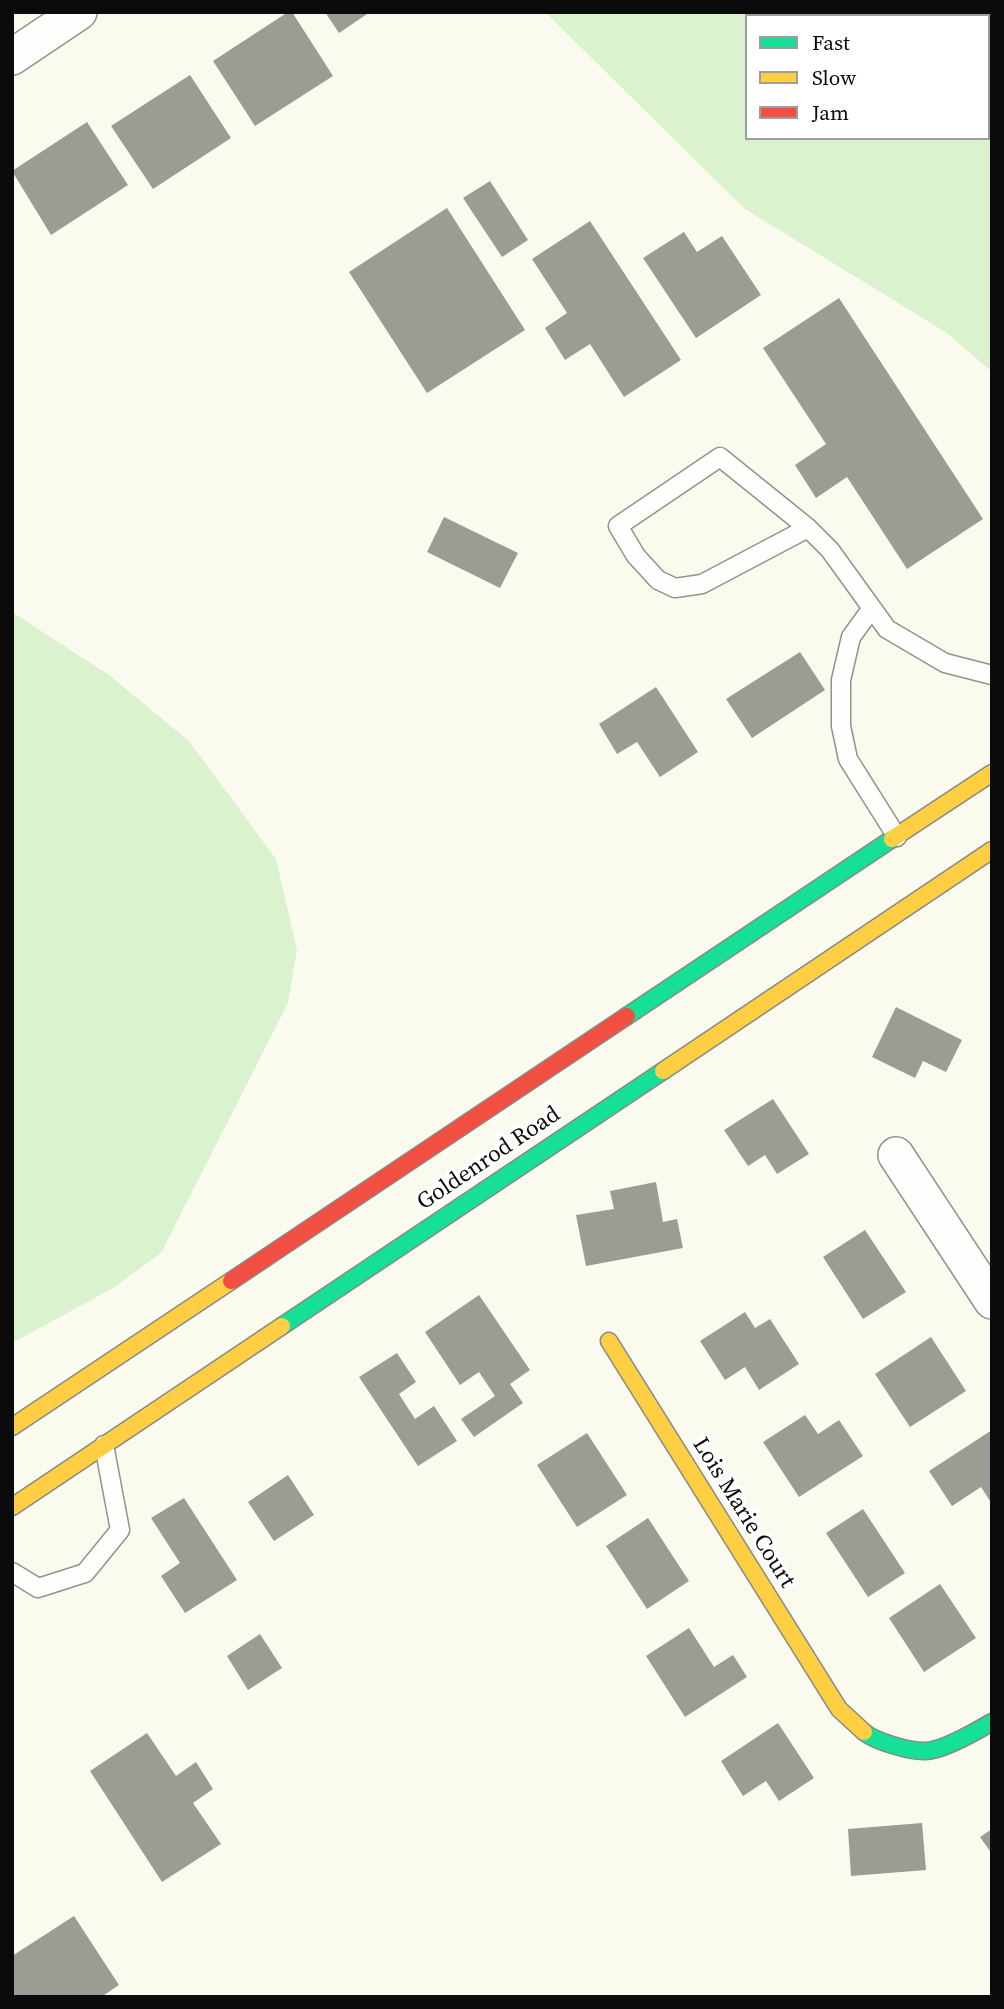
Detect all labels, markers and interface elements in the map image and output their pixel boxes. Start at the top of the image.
legend [745,14,990,140]
text: Fast [812,28,850,57]
text: Slow [812,63,856,92]
text: Jam [812,98,849,127]
street label: Goldenrod Road [412,1101,566,1217]
street label: Lois Marie Court [686,1433,800,1593]

